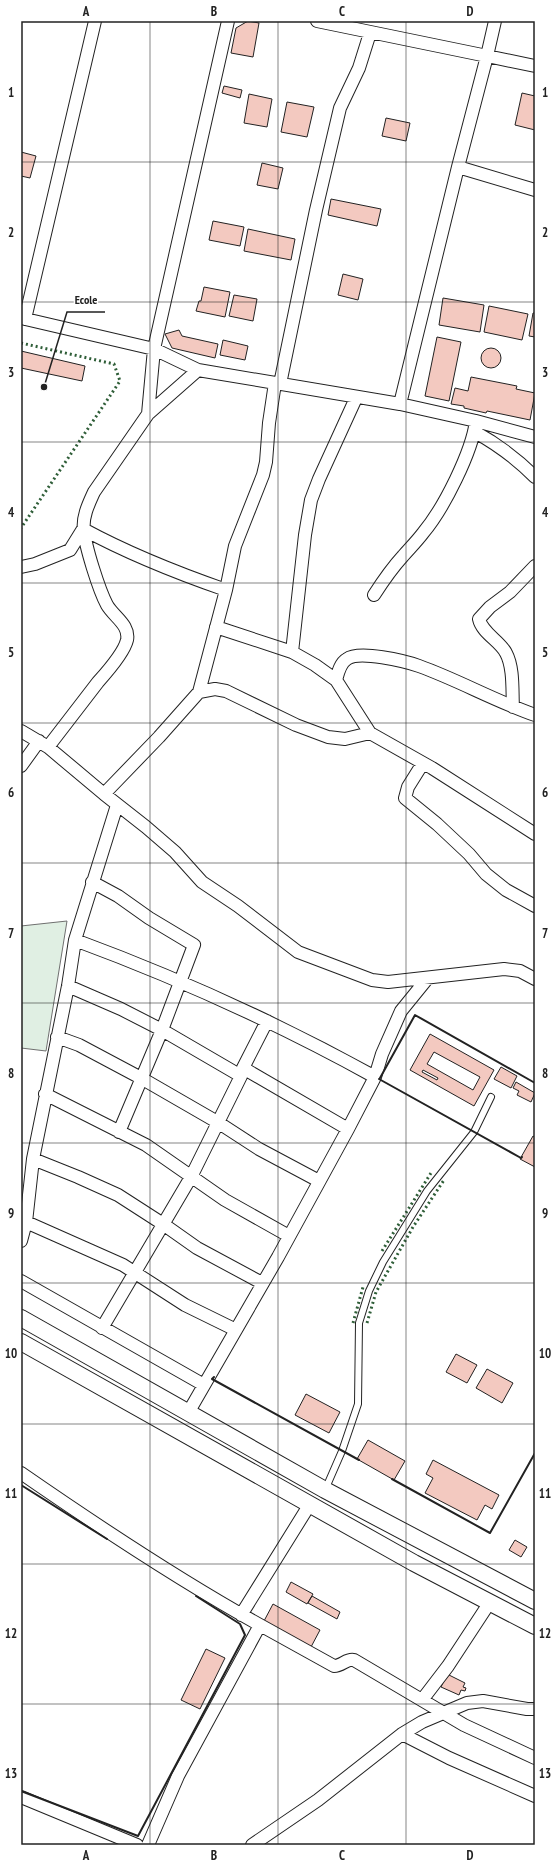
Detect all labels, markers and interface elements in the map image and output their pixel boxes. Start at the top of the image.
text: A [82,3,90,20]
text: B [211,3,217,20]
text: C [339,3,345,20]
text: D [467,3,474,20]
text: 1 [8,84,14,101]
text: 1 [542,84,548,101]
text: 2 [8,224,14,241]
text: 2 [542,224,548,241]
callout: Ecole [67,288,105,312]
text: Ecole [75,292,97,307]
text: 3 [8,364,14,381]
text: 3 [542,364,548,381]
text: 4 [8,504,15,521]
text: 4 [542,504,549,521]
text: 5 [8,644,14,661]
text: 5 [542,644,548,661]
text: 6 [8,784,14,801]
text: 6 [542,784,548,801]
text: 7 [8,925,14,942]
text: 7 [542,925,548,942]
text: 8 [8,1065,14,1082]
text: 8 [542,1065,548,1082]
text: 9 [8,1205,14,1222]
text: 9 [542,1205,548,1222]
text: 10 [5,1345,17,1362]
text: 10 [539,1345,551,1362]
text: 11 [5,1485,17,1502]
text: 11 [539,1485,551,1502]
text: 12 [5,1625,17,1642]
text: 12 [539,1625,551,1642]
text: 13 [5,1765,17,1782]
text: 13 [539,1765,551,1782]
text: A [82,1847,90,1864]
text: B [211,1847,217,1864]
text: C [339,1847,345,1864]
text: D [467,1847,474,1864]

